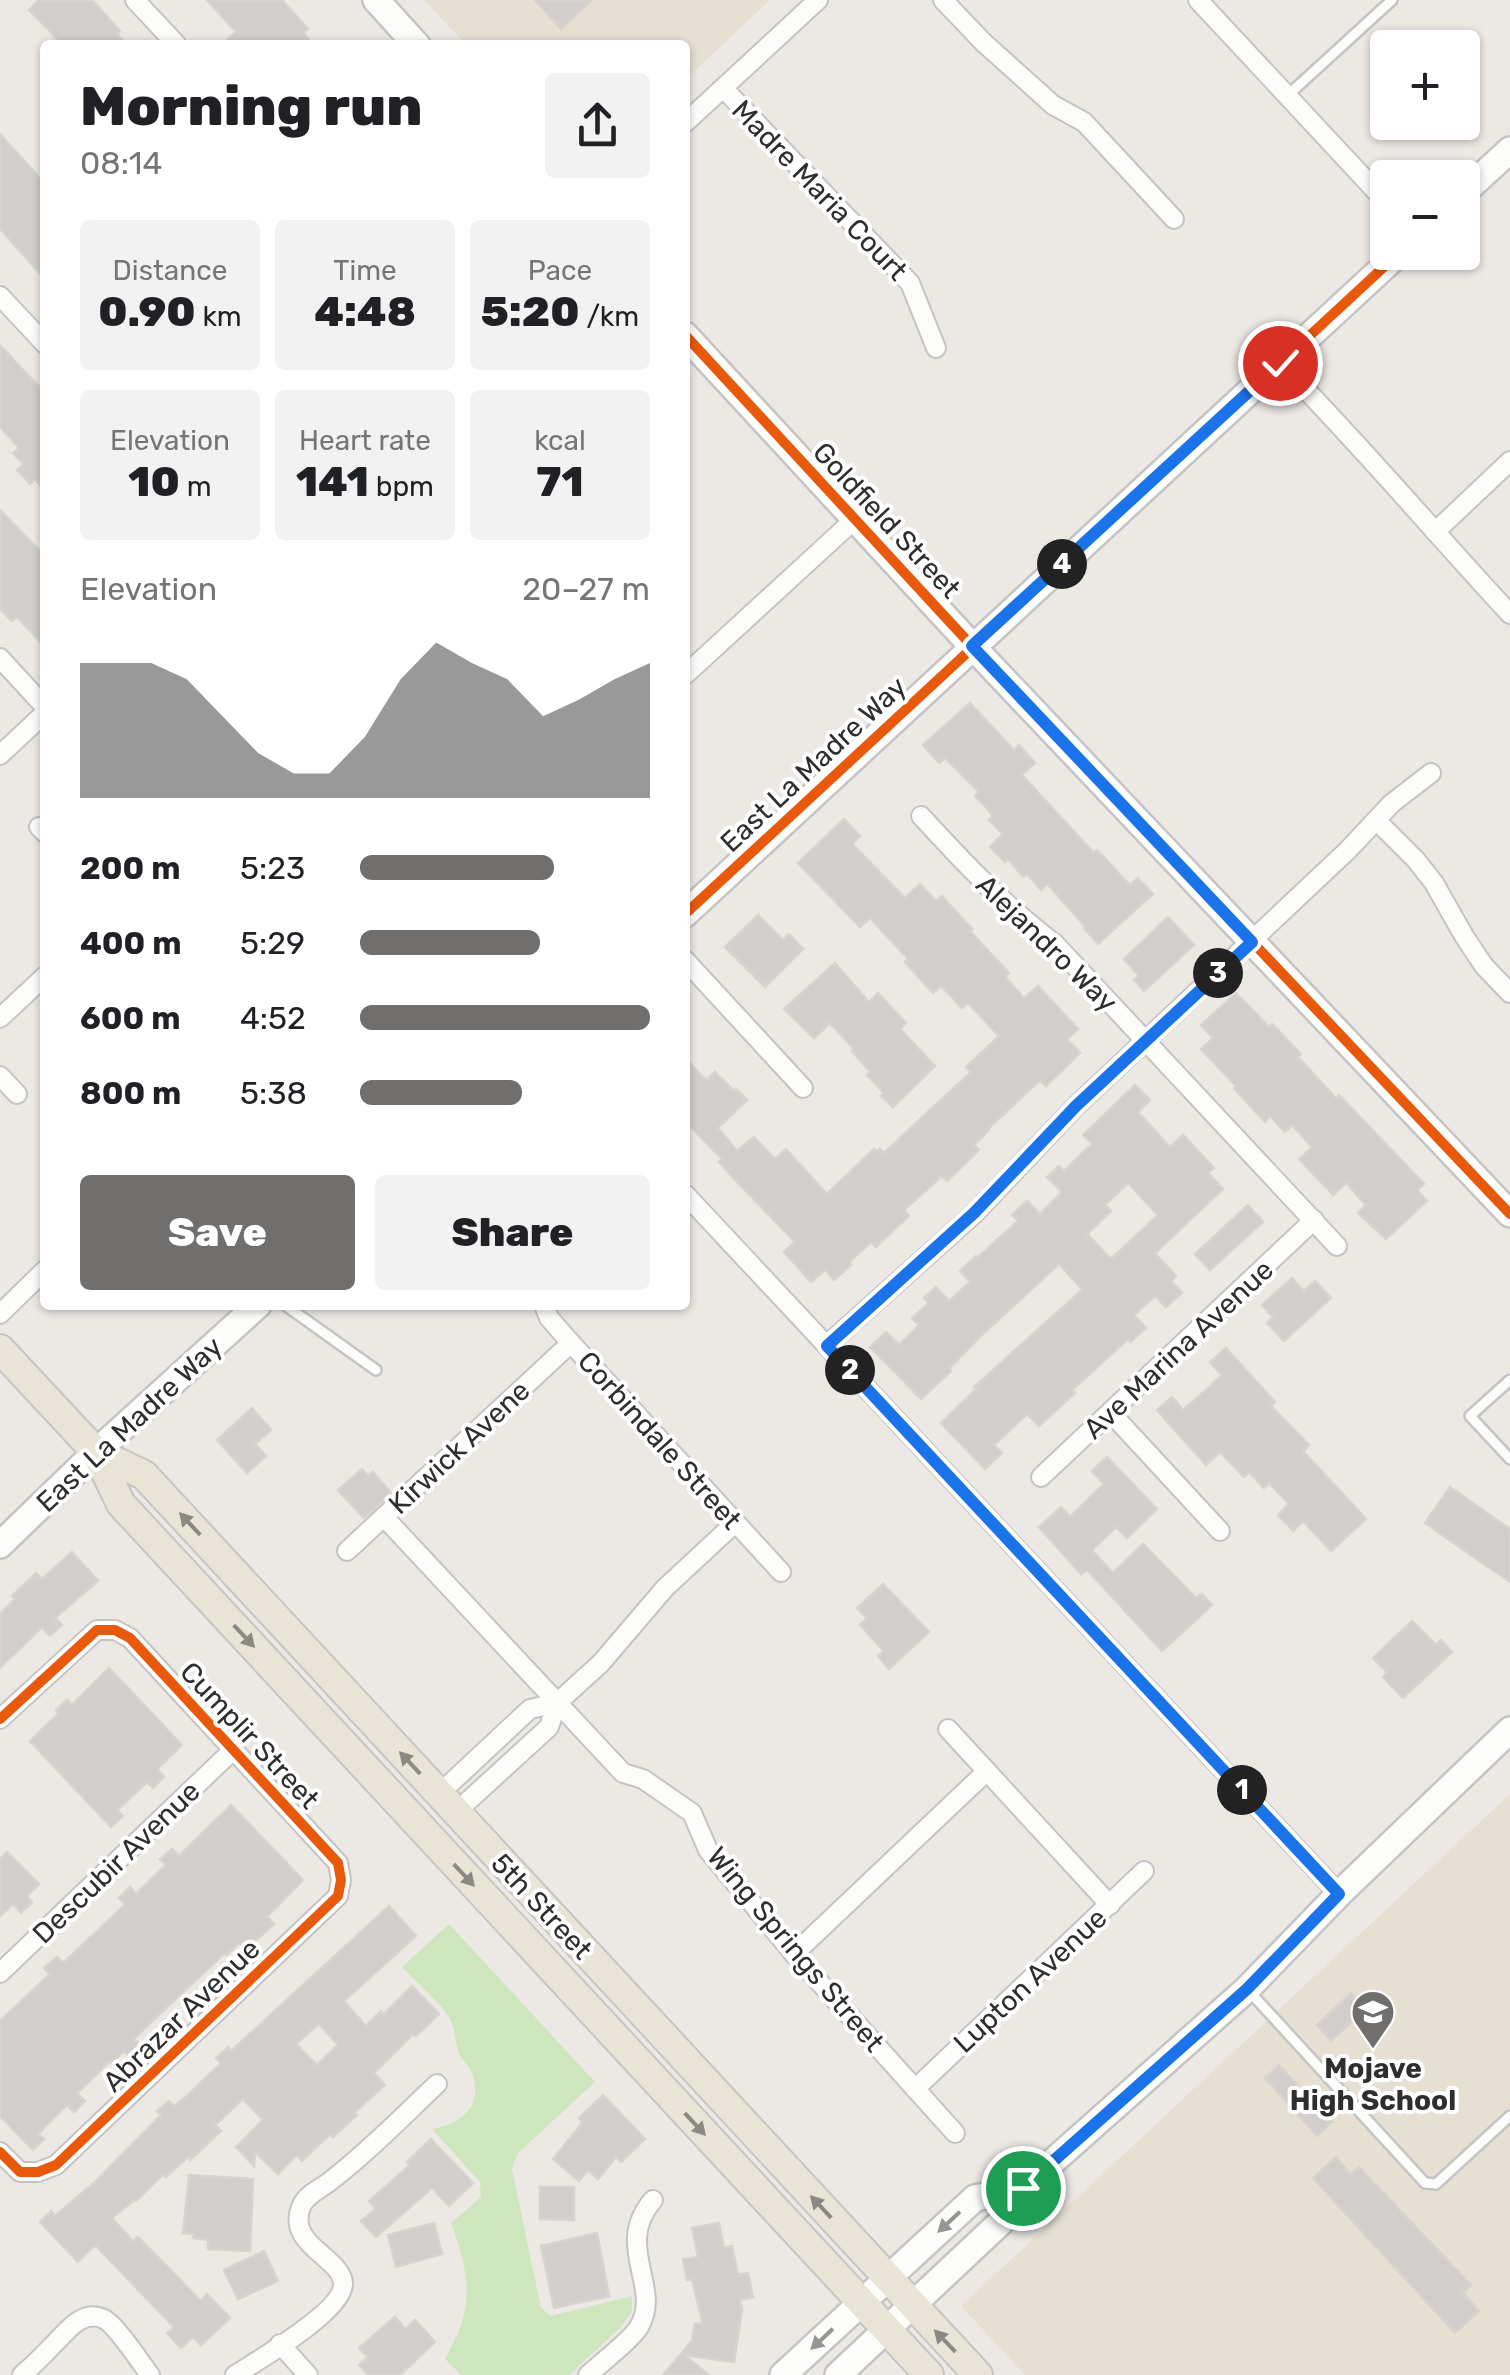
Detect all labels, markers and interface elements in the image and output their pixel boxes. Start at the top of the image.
map controls [1370,30,1480,270]
button: + [1370,30,1480,140]
button: share [545,73,650,178]
text: Morning run [80,74,422,139]
street label: Madre Maria Court [725,93,914,287]
text: 08:14 [80,144,162,182]
button: − [1370,160,1480,270]
text: Distance [113,254,227,287]
text: Time [333,254,397,287]
text: Pace [528,254,592,287]
text: 0.90 [98,287,196,337]
text: 4:48 [314,287,416,337]
text: 5:20 [481,287,580,337]
text: km [196,300,242,333]
text: /km [580,300,639,333]
pin [1238,321,1323,406]
icon: check [1253,336,1308,391]
text: Elevation [110,424,230,457]
text: Heart rate [299,424,431,457]
text: kcal [534,424,586,457]
street label: Goldfield Street [806,436,967,605]
text: 10 [128,457,180,507]
text: 141 [296,457,369,507]
text: 71 [536,457,584,507]
text: m [180,470,212,503]
text: bpm [369,470,434,503]
pin: 4 [1037,539,1087,589]
text: 4 [1052,547,1072,580]
text: Elevation [80,570,217,608]
text: 20–27 m [522,570,650,608]
street label: East La Madre Way [714,670,913,859]
text: 200 m [80,849,180,887]
text: 5:23 [240,849,305,887]
street label: Alejandro Way [969,868,1124,1019]
text: 400 m [80,924,182,962]
text: 5:29 [240,924,305,962]
pin: 3 [1193,948,1243,998]
text: 3 [1209,956,1227,989]
text: 600 m [80,999,180,1037]
text: 4:52 [240,999,306,1037]
text: 800 m [80,1074,181,1112]
text: 5:38 [240,1074,307,1112]
button: Save [80,1175,355,1290]
button: Share [375,1175,650,1290]
street label: Ave Marina Avenue [1077,1253,1280,1446]
street label: East La Madre Way [30,1330,229,1519]
street label: Corbindale Street [571,1345,748,1536]
pin: 2 [825,1345,875,1395]
text: 2 [841,1353,859,1386]
street label: Kirwick Avene [382,1374,537,1521]
one-way arrow [179,1512,202,1536]
one-way arrow [232,1623,254,1648]
street label: Cumplir Street [173,1655,326,1816]
one-way arrow [399,1751,422,1775]
pin: 1 [1217,1765,1267,1815]
text: 1 [1235,1773,1249,1806]
street label: Descubir Avenue [26,1774,207,1950]
street label: Wing Springs Street [700,1840,891,2058]
street label: 5th Street [484,1847,599,1966]
one-way arrow [452,1863,475,1887]
street label: Lupton Avenue [947,1901,1114,2060]
street label: Abrazar Avenue [96,1932,267,2099]
school or university icon: Mojave High School [1350,1989,1396,2050]
place label: Mojave High School [1290,2052,1456,2117]
one-way arrow [683,2112,706,2136]
pin [981,2146,1066,2231]
icon: arrive [996,2161,1051,2216]
one-way arrow [810,2195,833,2219]
one-way arrow [937,2210,961,2233]
one-way arrow [810,2327,834,2350]
one-way arrow [934,2329,957,2353]

